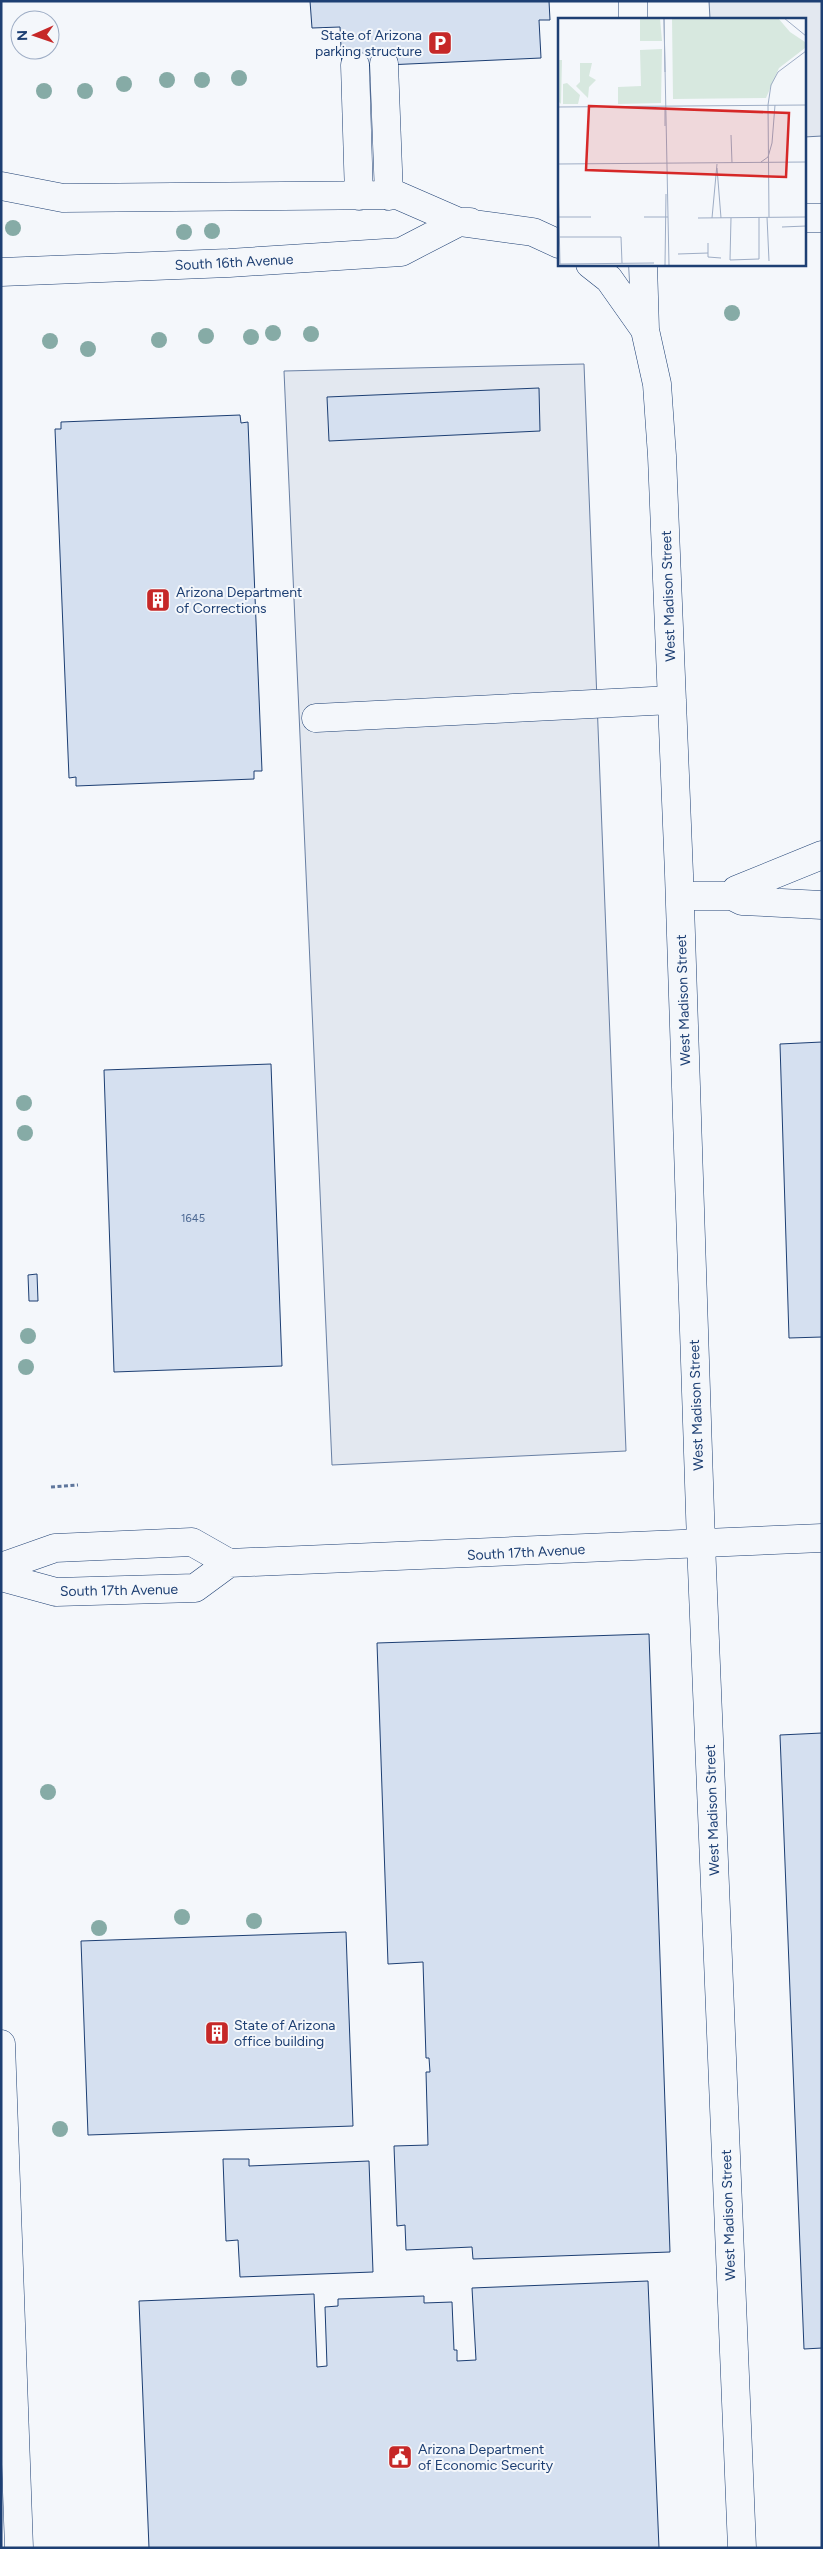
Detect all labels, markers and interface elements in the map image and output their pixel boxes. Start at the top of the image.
north arrow [10,10,60,60]
inset map [558,18,806,265]
place label: State of Arizona parking structure [315,27,422,60]
text: N [14,30,31,41]
parking icon: State of Arizona parking structure [427,30,453,56]
street label: South 16th Avenue [174,251,294,274]
street label: West Madison Street [658,530,679,662]
place label: Arizona Department of Corrections [176,584,302,617]
building icon: Arizona Department of Corrections [145,587,171,613]
street label: West Madison Street [673,934,694,1066]
house number: 1645 [181,1212,205,1225]
street label: West Madison Street [686,1339,707,1471]
street label: South 17th Avenue [467,1541,586,1564]
street label: South 17th Avenue [60,1581,179,1600]
street label: West Madison Street [702,1744,723,1876]
place label: State of Arizona office building [234,2017,336,2050]
building icon: State of Arizona office building [204,2020,230,2046]
street label: West Madison Street [718,2149,739,2281]
place label: Arizona Department of Economic Security [418,2441,554,2474]
public building icon: Arizona Department of Economic Security [387,2444,413,2470]

